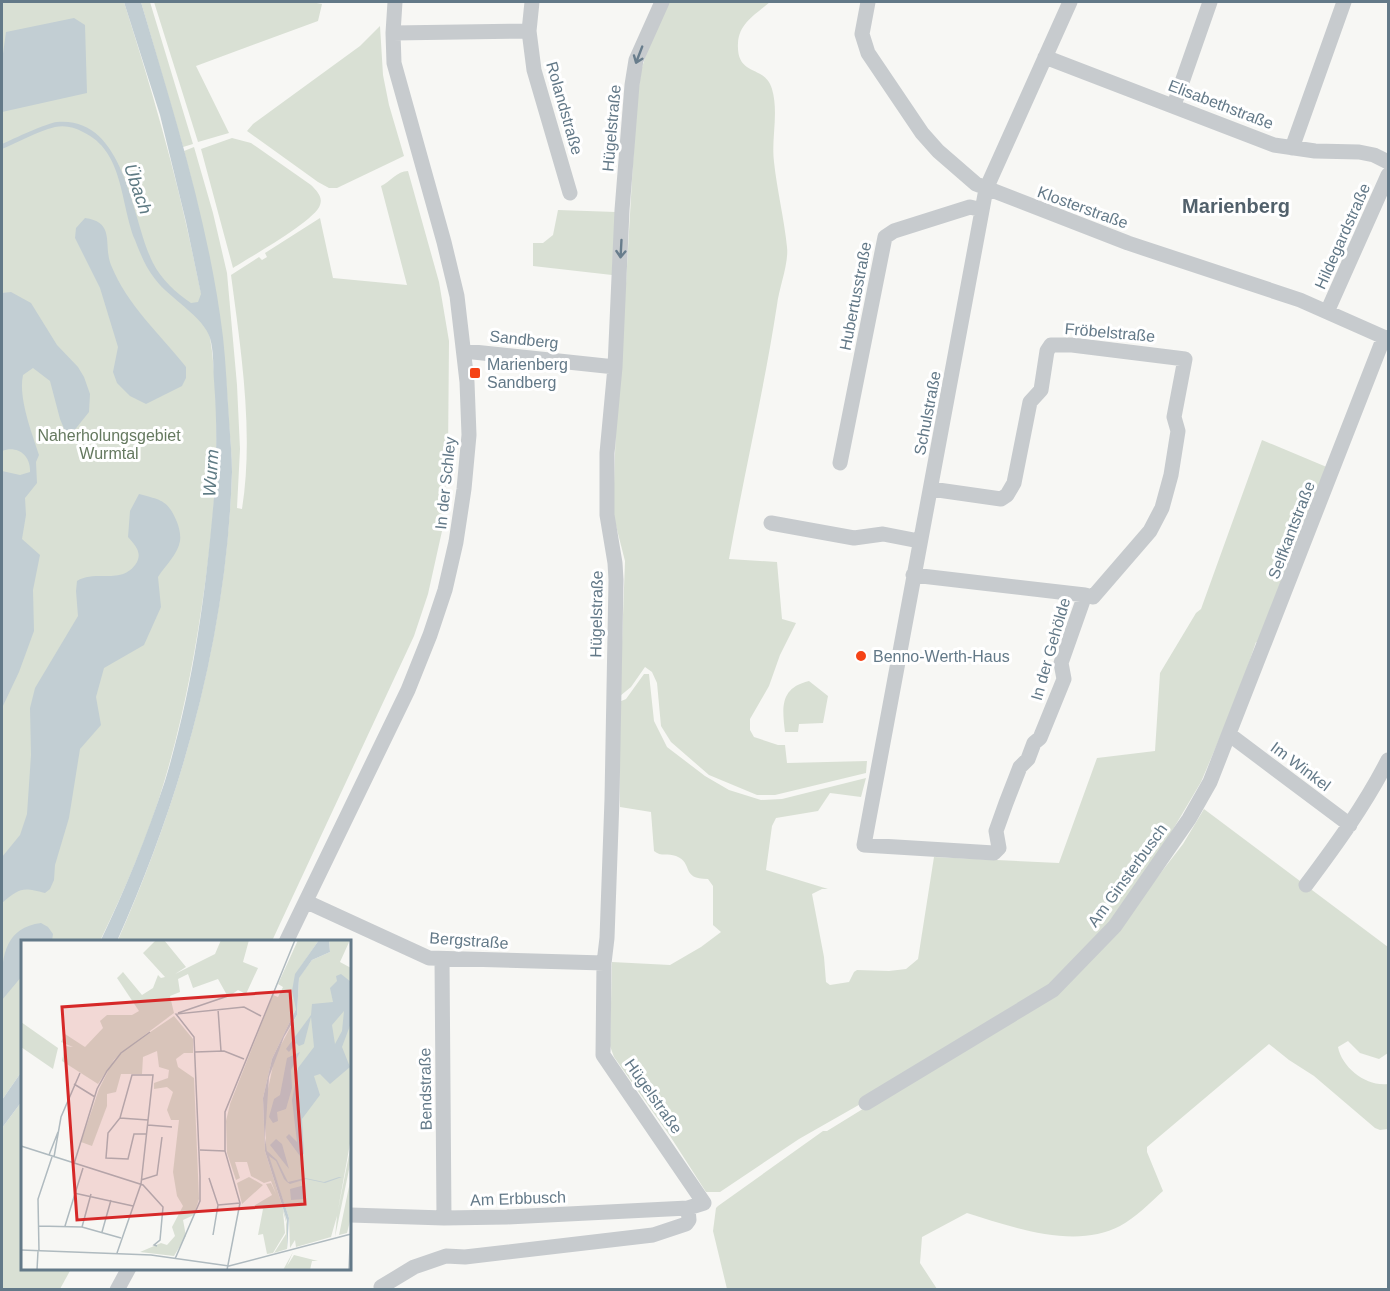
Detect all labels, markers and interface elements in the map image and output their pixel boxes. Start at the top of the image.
one-way arrow [633,45,644,64]
street label: Rolandstraße [543,60,586,157]
street label: Elisabethstraße [1166,77,1276,132]
street label: Hügelstraße [599,84,624,172]
water label: Übach [120,161,156,217]
street label: Hildegardstraße [1312,181,1373,292]
street label: Klosterstraße [1035,183,1131,232]
district label: Marienberg [1182,195,1290,217]
one-way arrow [616,238,627,258]
street label: Hubertusstraße [837,240,874,352]
street label: Fröbelstraße [1064,320,1156,345]
street label: Sandberg [489,327,559,352]
place label: Marienberg Sandberg [487,356,568,391]
marker: Marienberg Sandberg [468,366,482,380]
street label: Schulstraße [911,369,944,457]
park label: Naherholungsgebiet Wurmtal [37,427,181,462]
street label: In der Schley [432,436,459,530]
water label: Wurm [199,448,223,498]
street label: Selfkantstraße [1265,479,1318,581]
street label: Hügelstraße [587,570,606,658]
street label: In der Gehölde [1028,596,1073,702]
place label: Benno-Werth-Haus [873,648,1010,665]
marker: Benno-Werth-Haus [854,649,868,663]
street label: Im Winkel [1268,738,1334,794]
street label: Am Ginsterbusch [1084,821,1170,930]
street label: Bergstraße [429,929,509,952]
inset map [21,940,351,1270]
street label: Bendstraße [416,1047,435,1130]
street label: Hügelstraße [622,1056,686,1137]
street label: Am Erbbusch [470,1188,566,1209]

